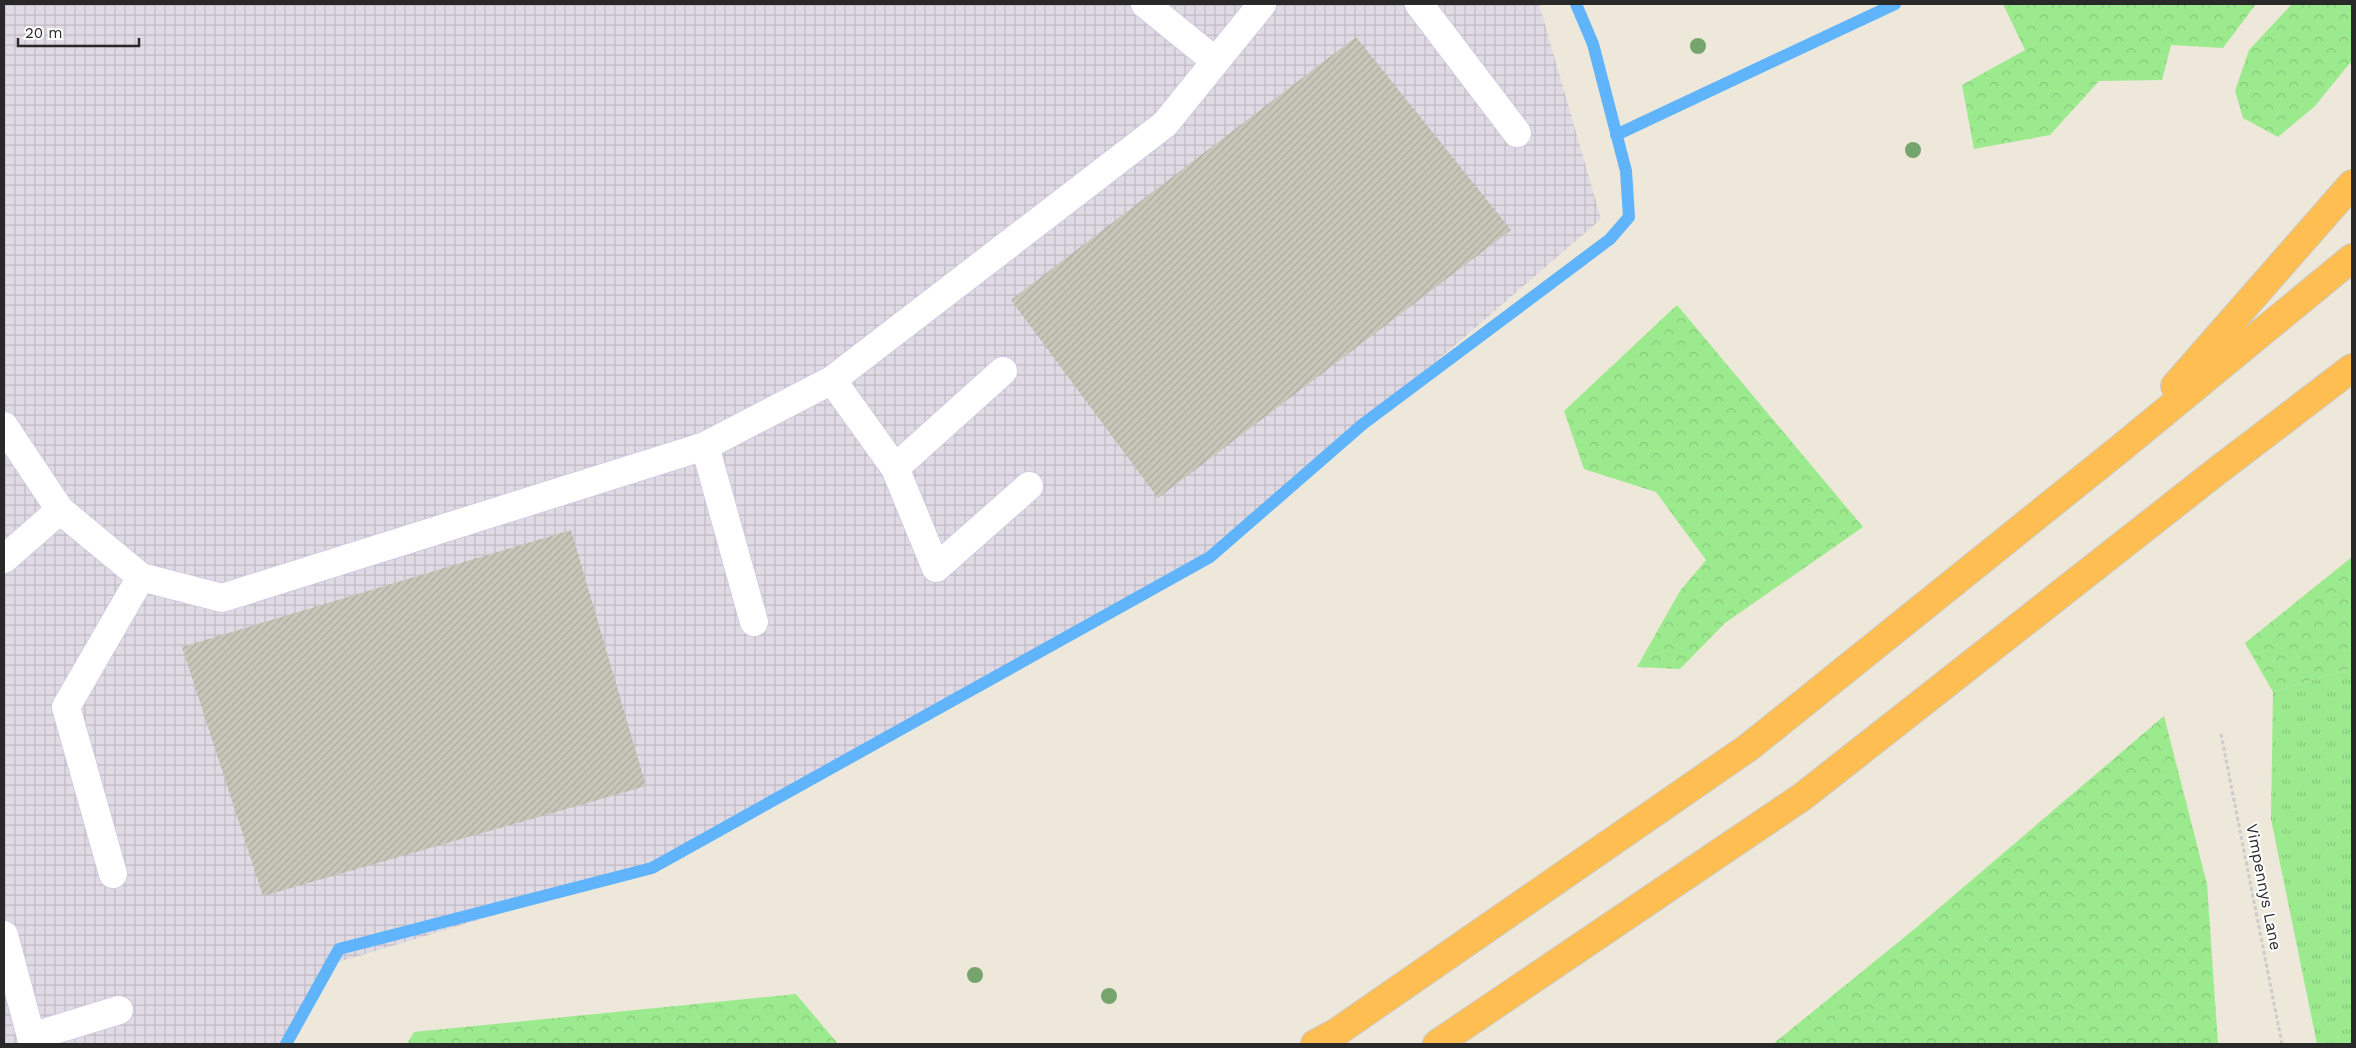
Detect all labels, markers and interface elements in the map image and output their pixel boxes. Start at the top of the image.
scale bar [18,15,139,47]
text: 20 m [25,24,63,42]
street label: Vimpennys Lane [2242,822,2286,952]

